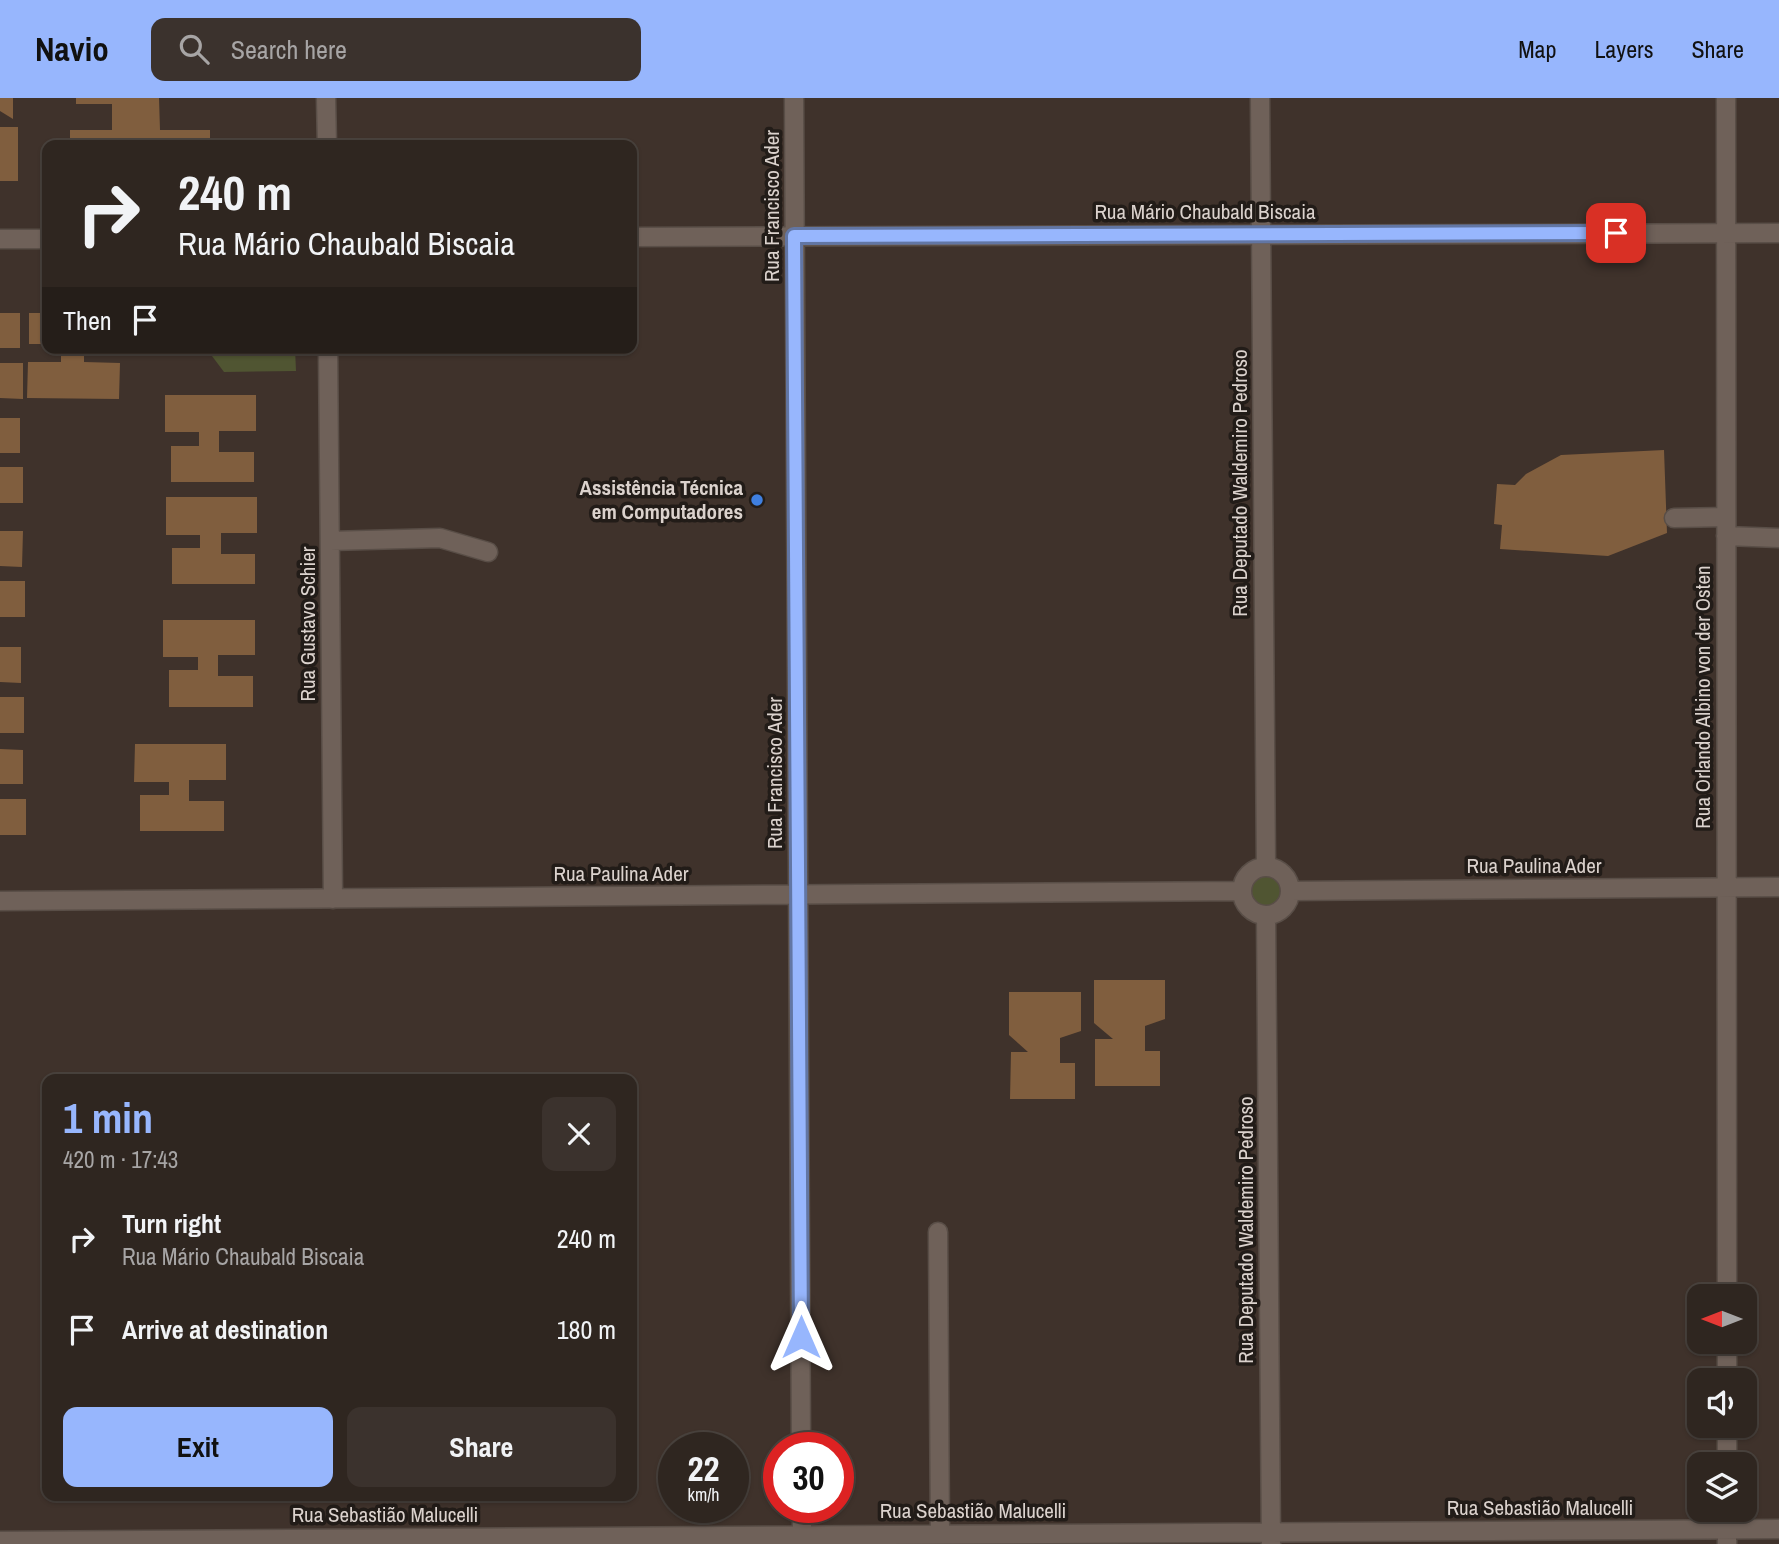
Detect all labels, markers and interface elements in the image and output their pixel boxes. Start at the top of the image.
search box [151,18,641,81]
text: Navio [35,27,109,71]
icon: search [175,30,213,68]
text: Search here [231,32,347,67]
text: Map [1518,33,1556,65]
text: Layers [1594,33,1653,65]
text: Share [1691,33,1744,65]
street label: Rua Francisco Ader [757,130,786,282]
text: 240 m [178,159,292,225]
icon: right [63,168,154,259]
street label: Rua Mário Chaubald Biscaia [1094,197,1316,226]
pin [1586,203,1646,263]
icon: arrive [1597,214,1635,252]
text: Rua Mário Chaubald Biscaia [178,222,515,265]
icon: arrive [126,301,164,339]
text: Then [63,303,112,338]
street label: Rua Deputado Waldemiro Pedroso [1225,349,1254,617]
place label: Assistência Técnica em Computadores [580,473,743,526]
marker: Assistência Técnica em Computadores [749,492,765,508]
street label: Rua Gustavo Schier [293,546,322,702]
street label: Rua Orlando Albino von der Osten [1688,565,1717,829]
street label: Rua Francisco Ader [760,697,789,849]
street label: Rua Paulina Ader [1467,851,1602,880]
street label: Rua Paulina Ader [554,859,689,888]
text: 1 min [63,1090,153,1146]
street label: Rua Deputado Waldemiro Pedroso [1231,1096,1260,1364]
button: close [542,1097,616,1171]
text: 420 m · 17:43 [63,1144,178,1175]
text: Turn right [122,1206,221,1241]
icon: right [63,1220,101,1258]
text: 240 m [557,1221,616,1256]
text: Rua Mário Chaubald Biscaia [122,1241,364,1272]
north arrow [1687,1284,1757,1354]
map controls [1687,1284,1757,1522]
position arrow [764,1300,838,1374]
icon: arrive [63,1311,101,1349]
text: Arrive at destination [122,1312,328,1347]
text: 180 m [557,1312,616,1347]
button: sound [1687,1368,1757,1438]
button: Exit [63,1407,333,1487]
button: Share [347,1407,616,1487]
speed limit sign: 30 [763,1432,854,1523]
text: 22 [688,1445,719,1492]
button: layers [1687,1452,1757,1522]
text: km/h [688,1482,720,1507]
street label: Rua Sebastião Malucelli [1447,1493,1633,1522]
street label: Rua Sebastião Malucelli [880,1496,1066,1525]
street label: Rua Sebastião Malucelli [292,1500,478,1529]

